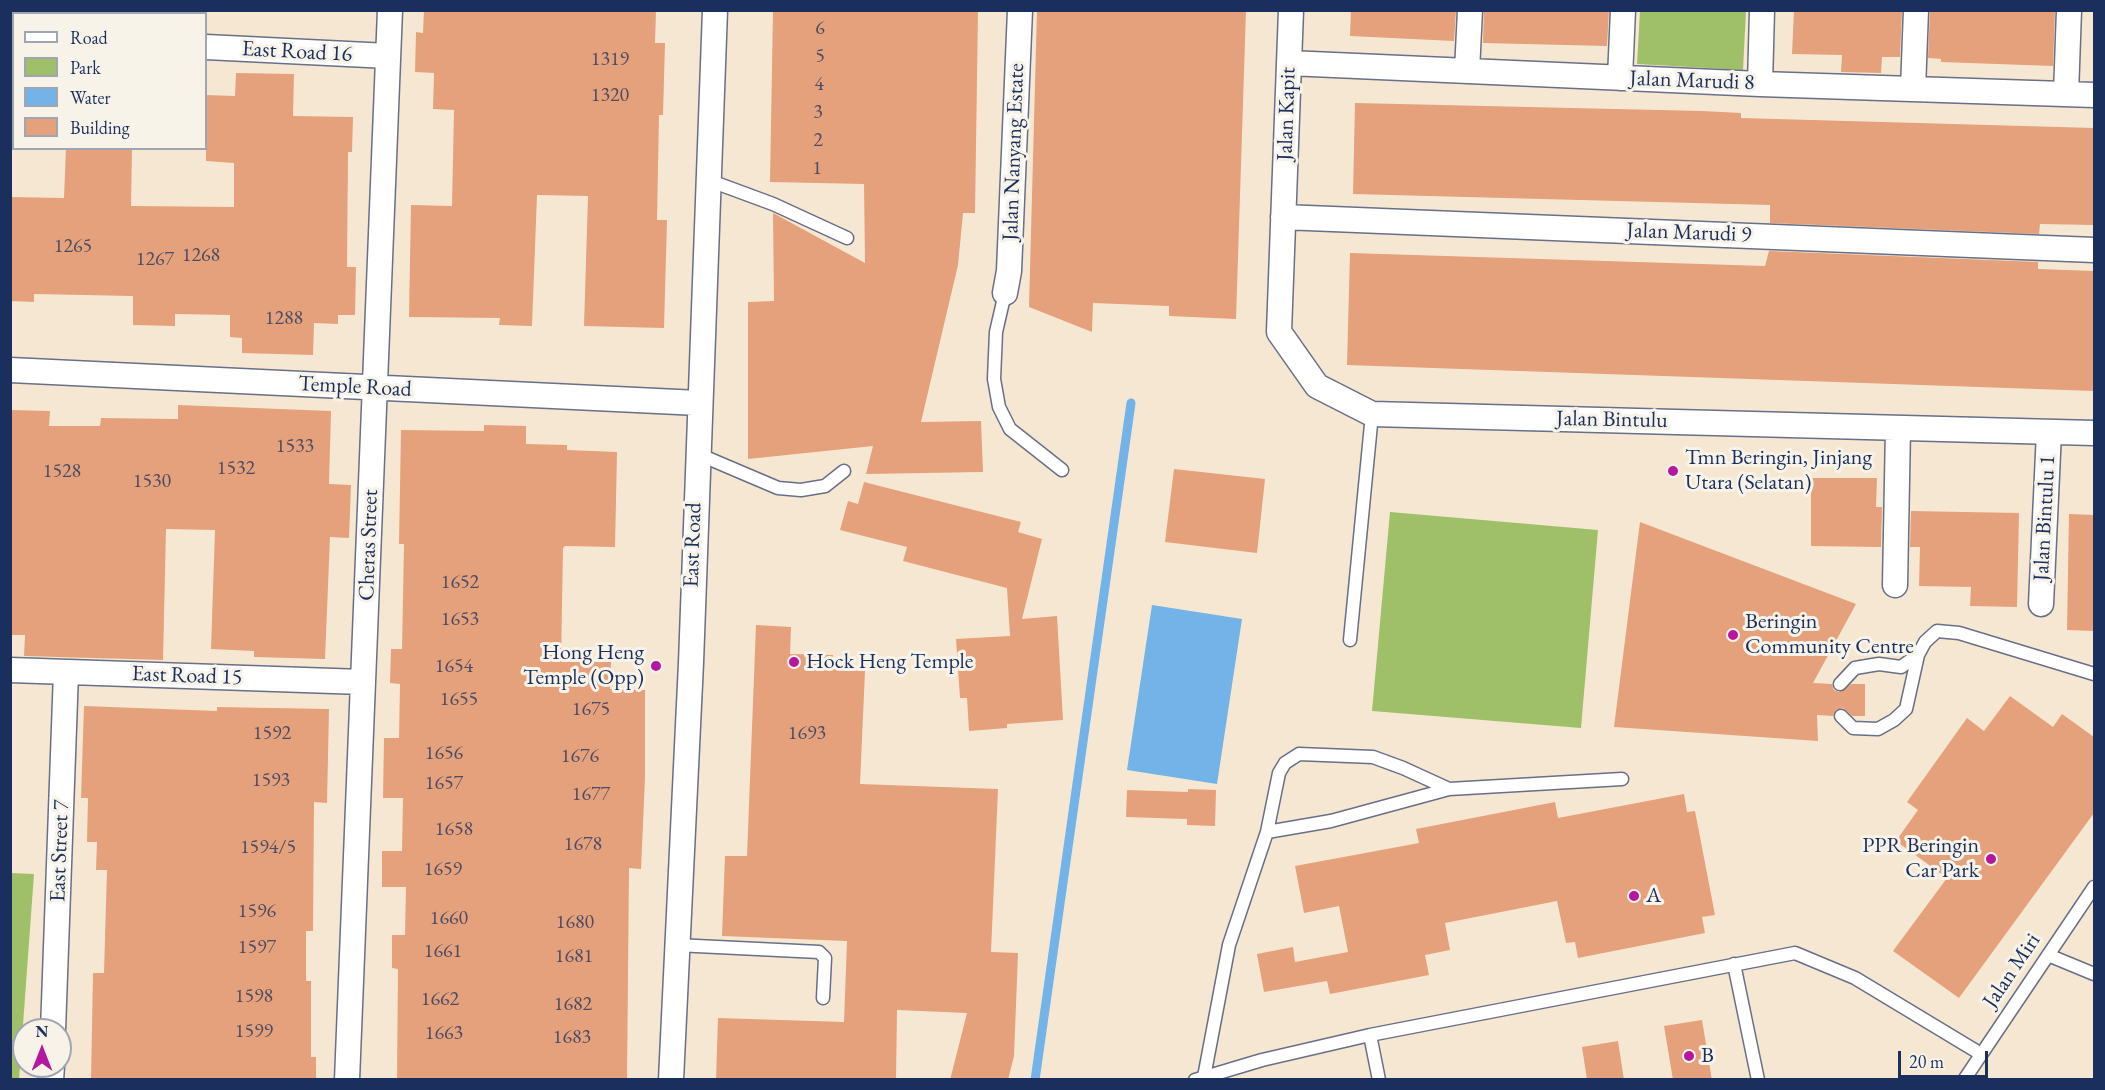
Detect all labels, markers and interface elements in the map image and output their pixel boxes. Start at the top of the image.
legend [12,12,207,150]
house number: 6 [815,17,825,41]
text: Road [70,26,108,49]
street label: East Road 16 [241,36,353,68]
house number: 5 [815,45,825,69]
house number: 1319 [591,48,629,72]
text: Park [70,56,101,79]
street label: Jalan Nanyang Estate [998,63,1030,241]
street label: Jalan Marudi 8 [1629,66,1755,96]
street label: Jalan Kapit [1272,67,1302,161]
house number: 4 [814,73,824,97]
house number: 1320 [591,84,629,108]
text: Water [70,86,111,109]
house number: 3 [813,101,823,125]
text: Building [70,116,130,139]
house number: 2 [813,129,823,153]
house number: 1 [812,157,822,181]
street label: Jalan Marudi 9 [1626,218,1752,248]
house number: 1265 [54,235,92,259]
house number: 1268 [182,244,220,268]
house number: 1267 [136,248,174,272]
house number: 1288 [265,307,303,331]
street label: Temple Road [298,371,412,403]
street label: Jalan Bintulu [1556,406,1668,434]
house number: 1533 [276,435,314,459]
place label: Tmn Beringin, Jinjang Utara (Selatan) [1685,445,1872,496]
street label: Jalan Bintulu 1 [2029,454,2061,582]
house number: 1532 [217,457,255,481]
house number: 1528 [43,460,81,484]
marker: Tmn Beringin, Jinjang Utara (Selatan) [1666,464,1680,478]
house number: 1530 [133,470,171,494]
street label: Cheras Street [354,489,384,601]
street label: East Road [678,502,708,588]
house number: 1652 [441,571,479,595]
house number: 1653 [441,608,479,632]
place label: Beringin Community Centre [1745,609,1914,660]
marker: Beringin Community Centre [1726,628,1740,642]
place label: Hong Heng Temple (Opp) [523,640,644,692]
place label: Hock Heng Temple [806,649,973,675]
house number: 1654 [435,655,473,679]
marker: Hock Heng Temple [787,655,801,669]
marker: Hong Heng Temple (Opp) [649,659,663,673]
street label: East Road 15 [131,661,243,691]
house number: 1655 [440,688,478,712]
house number: 1675 [572,698,610,722]
house number: 1592 [253,722,291,746]
house number: 1693 [788,722,826,746]
house number: 1656 [425,742,463,766]
house number: 1676 [561,745,599,769]
house number: 1593 [252,769,290,793]
house number: 1657 [425,772,463,796]
house number: 1677 [572,783,610,807]
street label: East Street 7 [45,799,75,903]
house number: 1658 [435,818,473,842]
house number: 1678 [564,833,602,857]
place label: PPR Beringin Car Park [1862,833,1979,884]
house number: 1594/5 [240,836,296,860]
marker: PPR Beringin Car Park [1984,852,1998,866]
house number: 1659 [424,858,462,882]
place label: A [1646,883,1661,909]
marker: A [1627,889,1641,903]
house number: 1596 [238,900,276,924]
house number: 1660 [430,907,468,931]
house number: 1680 [556,911,594,935]
street label: Jalan Miri [1977,929,2047,1013]
house number: 1597 [238,936,276,960]
house number: 1661 [424,940,462,964]
house number: 1681 [555,945,593,969]
house number: 1598 [235,985,273,1009]
house number: 1662 [421,988,459,1012]
house number: 1682 [554,993,592,1017]
north arrow [12,1018,72,1078]
house number: 1599 [235,1020,273,1044]
text: N [36,1021,48,1042]
house number: 1663 [425,1022,463,1046]
house number: 1683 [553,1026,591,1050]
scale bar [1901,1039,1991,1077]
place label: B [1701,1043,1714,1069]
marker: B [1682,1049,1696,1063]
text: 20 m [1909,1050,1944,1073]

